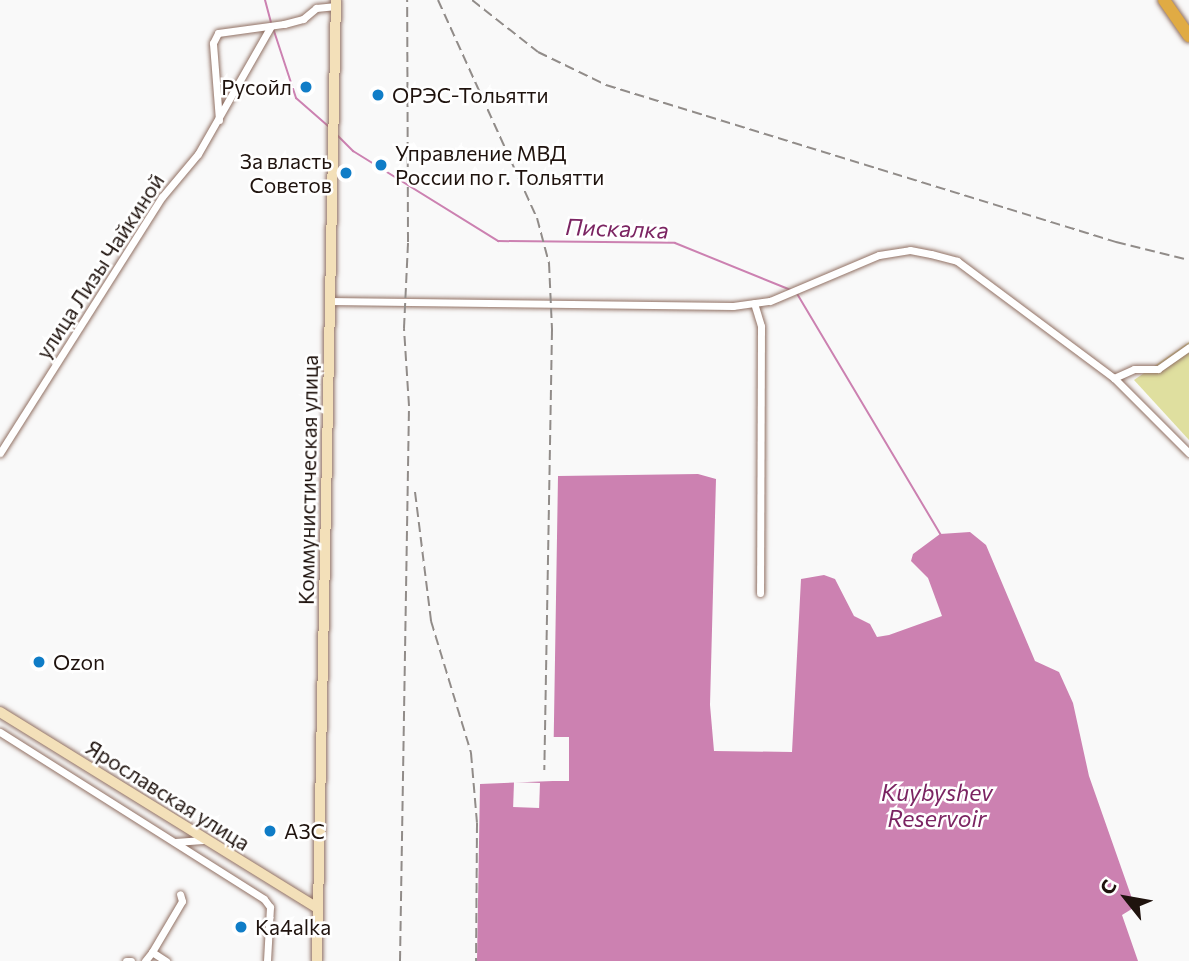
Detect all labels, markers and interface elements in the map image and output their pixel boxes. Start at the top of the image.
place label: Русойл [221,74,292,100]
marker: Русойл [298,79,314,95]
place label: ОРЭС-Тольятти [392,82,548,108]
marker: ОРЭС-Тольятти [370,87,386,103]
place label: Управление МВД России по г. Тольятти [395,140,604,190]
place label: За власть Советов [240,148,332,198]
marker: Управление МВД России по г. Тольятти [373,157,389,173]
marker: За власть Советов [338,165,354,181]
street label: улица Лизы Чайкиной [31,169,169,363]
water label: Пискалка [565,212,669,244]
street label: Коммунистическая улица [293,355,323,605]
place label: Ozon [53,649,105,675]
marker: Ozon [31,654,47,670]
street label: Ярославская улица [81,734,255,856]
water label: Kuybyshev Reservoir [881,778,993,832]
place label: АЗС [284,818,325,844]
marker: АЗС [262,823,278,839]
north arrow [1091,863,1161,933]
text: С [1094,875,1121,898]
place label: Ka4alka [255,914,331,940]
marker: Ka4alka [233,919,249,935]

